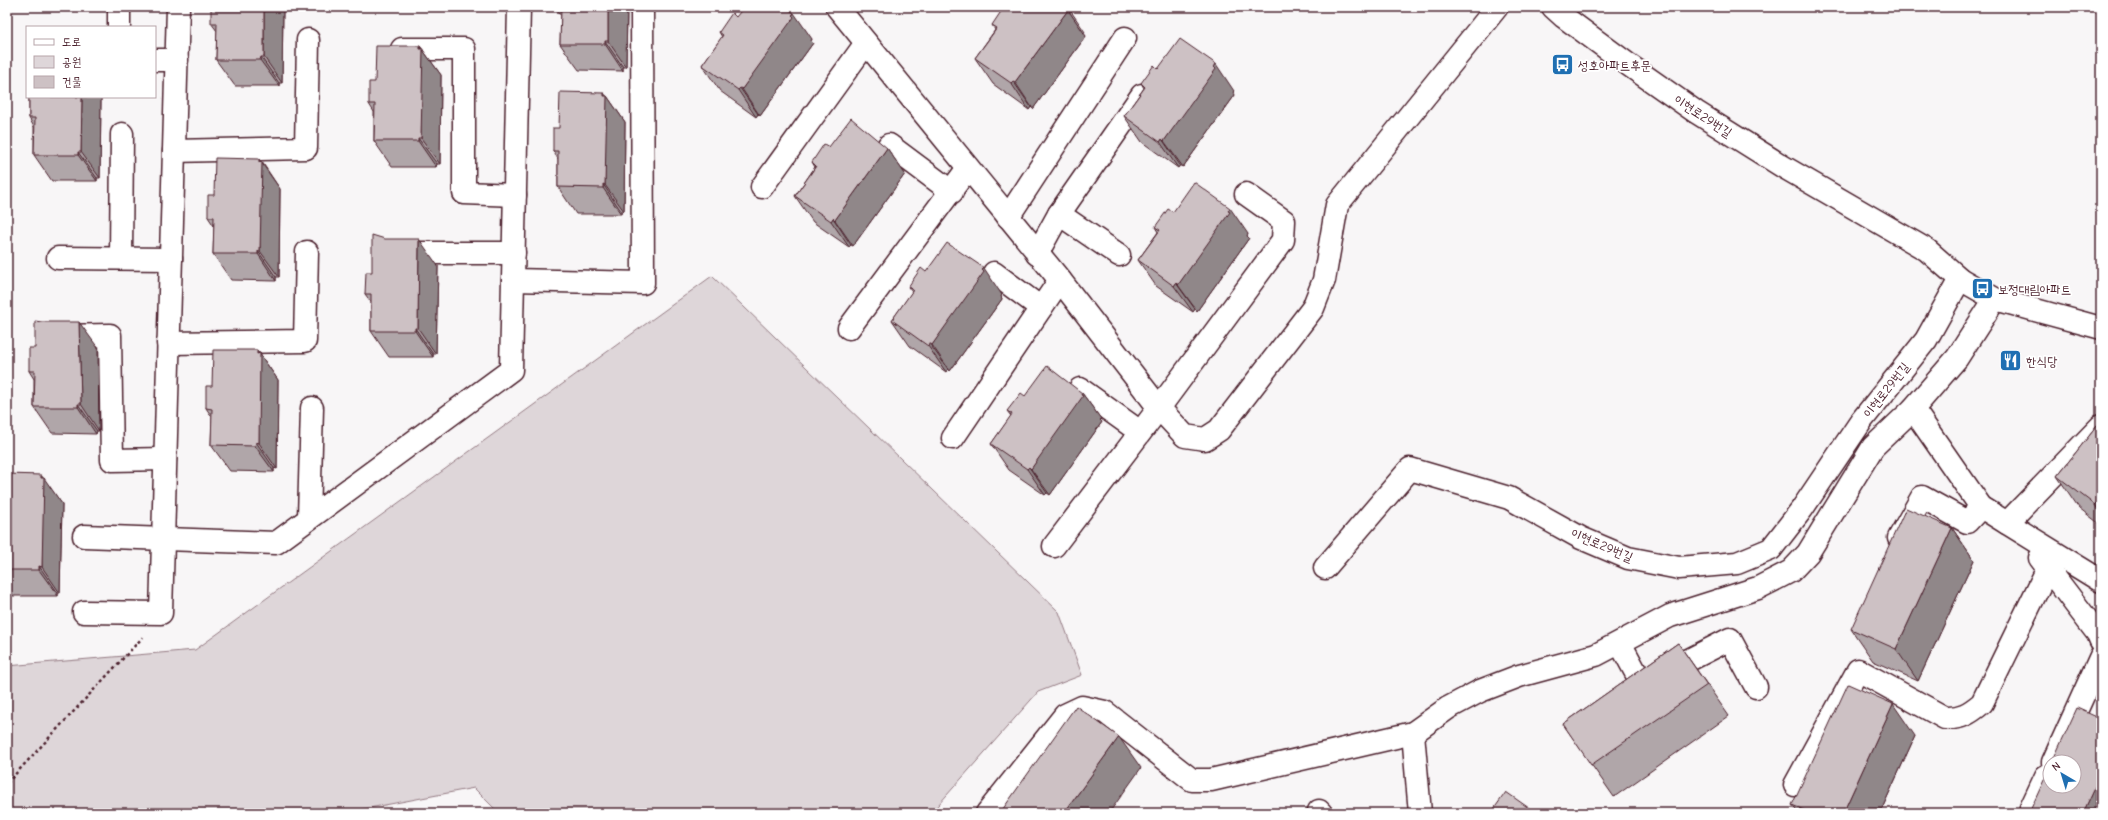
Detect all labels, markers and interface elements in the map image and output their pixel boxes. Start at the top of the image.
legend [26,26,156,98]
text: 도로 [62,35,81,49]
bus stop icon: 성호아파트후문 [1549,52,1575,78]
text: 공원 [62,55,81,69]
place label: 성호아파트후문 [1578,58,1651,73]
text: 건물 [62,75,82,89]
street label: 이현로29번길 [1671,92,1735,140]
bus stop icon: 보정대림아파트 [1970,276,1996,302]
place label: 보정대림아파트 [1998,282,2071,297]
restaurant icon: 한식당 [1997,348,2023,374]
place label: 한식당 [2026,354,2058,369]
street label: 이현로29번길 [1860,359,1912,421]
street label: 이현로29번길 [1569,525,1635,565]
north arrow [2042,754,2082,794]
text: N [2049,759,2063,774]

